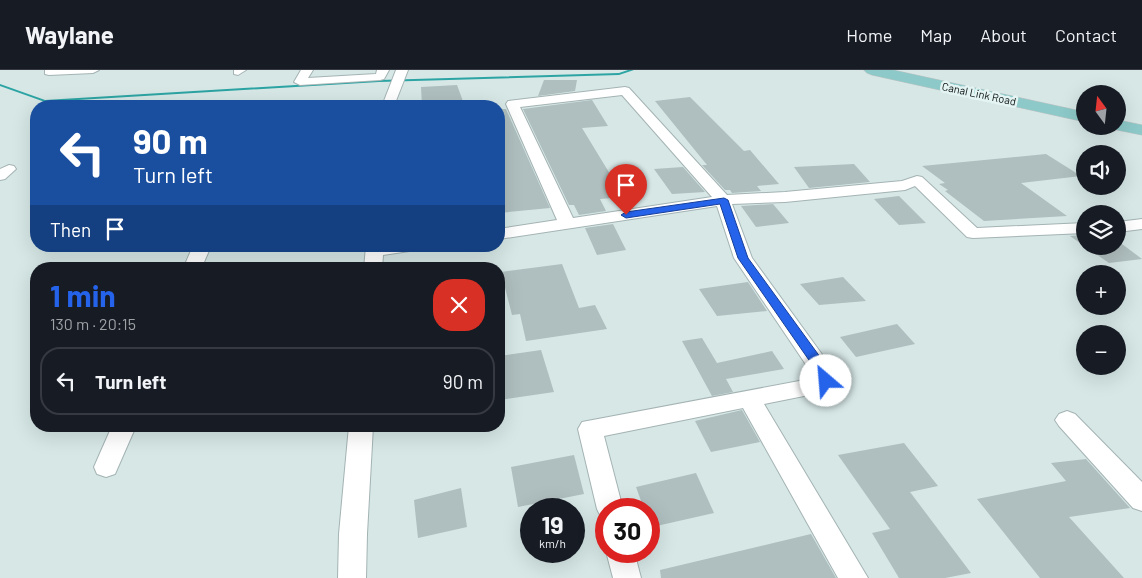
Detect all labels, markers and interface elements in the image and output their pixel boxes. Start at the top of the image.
text: Waylane [25,20,114,49]
text: Home [846,24,892,46]
text: Map [920,24,952,46]
text: About [980,24,1027,46]
text: Contact [1055,24,1117,46]
street label: Canal Link Road [941,79,1017,108]
north arrow [1076,85,1126,135]
map controls [1076,85,1126,375]
text: 90 m [133,119,208,161]
icon: left [50,120,115,185]
button: sound [1076,145,1126,195]
text: Turn left [133,161,213,187]
pin [605,164,647,215]
icon: arrive [612,171,640,199]
button: layers [1076,205,1126,255]
icon: arrive [101,215,129,243]
text: Then [50,218,91,241]
button: + [1076,265,1126,315]
text: 1 min [50,277,116,313]
button: close [433,279,485,331]
text: 130 m · 20:15 [50,314,136,333]
button: − [1076,325,1126,375]
position arrow [799,354,851,406]
icon: left [52,367,80,395]
text: Turn left [95,370,166,393]
text: 90 m [443,370,483,393]
speed limit sign: 30 [595,498,660,563]
text: 19 [541,509,564,539]
text: km/h [539,536,566,550]

